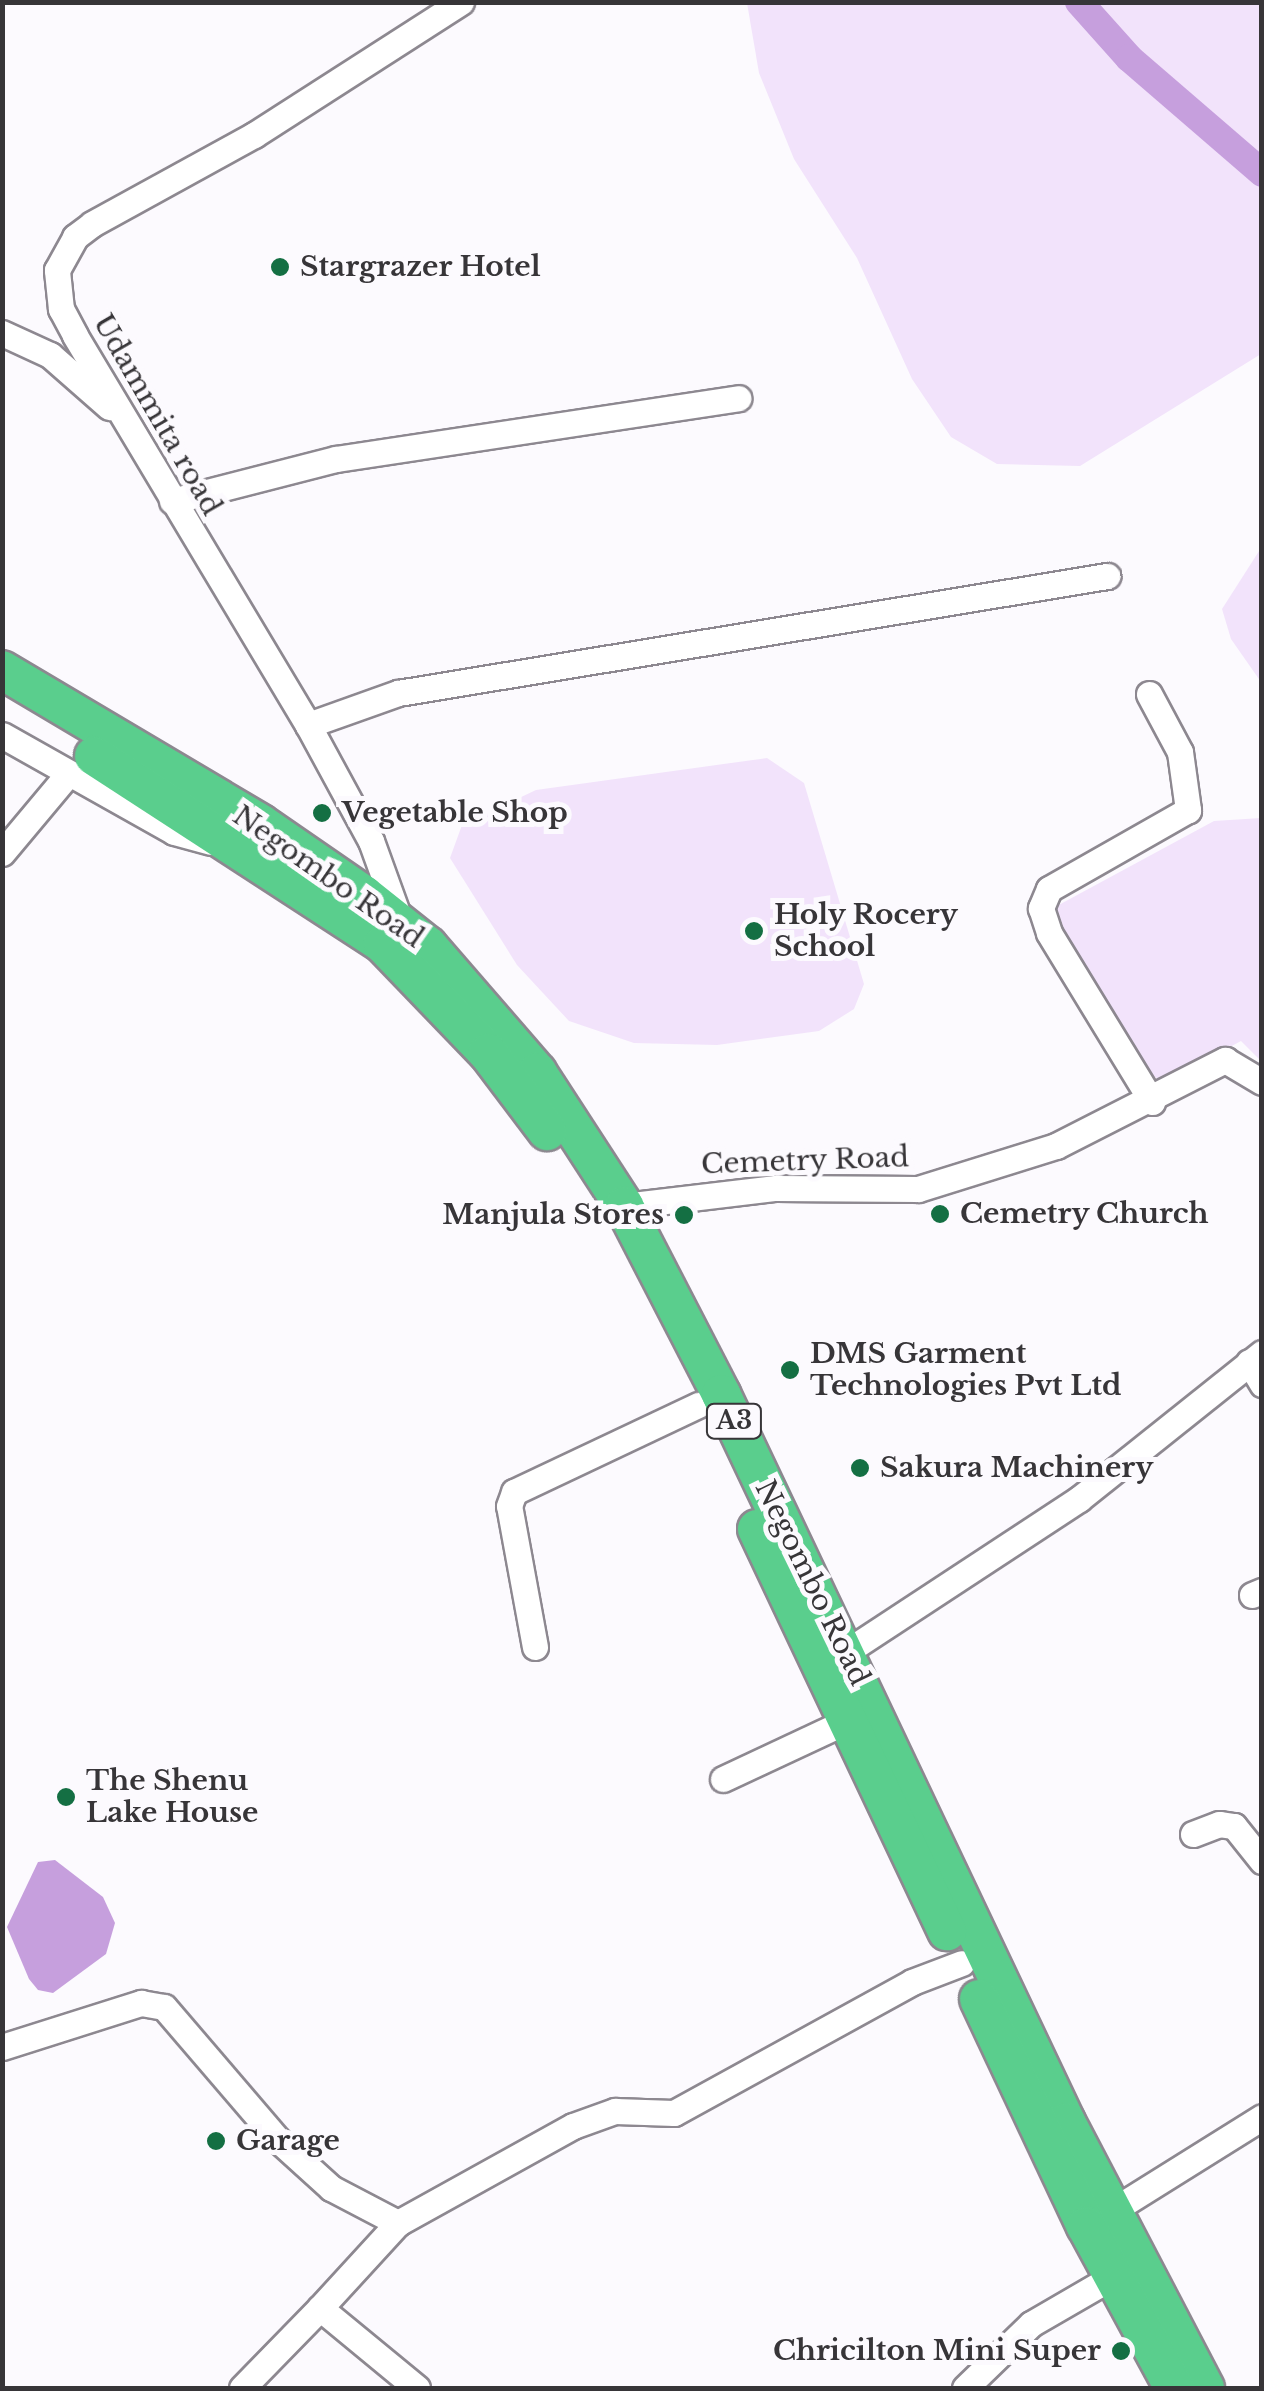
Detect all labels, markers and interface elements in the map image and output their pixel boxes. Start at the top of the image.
place label: Stargrazer Hotel [300,250,541,284]
marker: Stargrazer Hotel [269,256,291,278]
street label: Udammita road [86,308,228,522]
place label: Vegetable Shop [342,796,568,830]
street label: Negombo Road [226,799,430,955]
marker: Vegetable Shop [311,802,333,824]
place label: Holy Rocery School [774,898,959,964]
marker: Holy Rocery School [743,920,765,942]
street label: Cemetry Road [700,1141,910,1181]
place label: Cemetry Church [960,1197,1209,1231]
place label: Manjula Stores [442,1198,664,1232]
marker: Cemetry Church [929,1203,951,1225]
marker: Manjula Stores [673,1204,695,1226]
place label: DMS Garment Technologies Pvt Ltd [810,1337,1122,1403]
marker: DMS Garment Technologies Pvt Ltd [779,1359,801,1381]
road number: A3 [704,1401,764,1441]
place label: Sakura Machinery [880,1451,1153,1485]
marker: Sakura Machinery [849,1457,871,1479]
street label: Negombo Road [748,1475,876,1691]
place label: The Shenu Lake House [86,1764,258,1830]
marker: The Shenu Lake House [55,1786,77,1808]
place label: Garage [236,2124,340,2158]
marker: Garage [205,2130,227,2152]
place label: Chricilton Mini Super [773,2334,1101,2368]
marker: Chricilton Mini Super [1110,2340,1132,2362]

